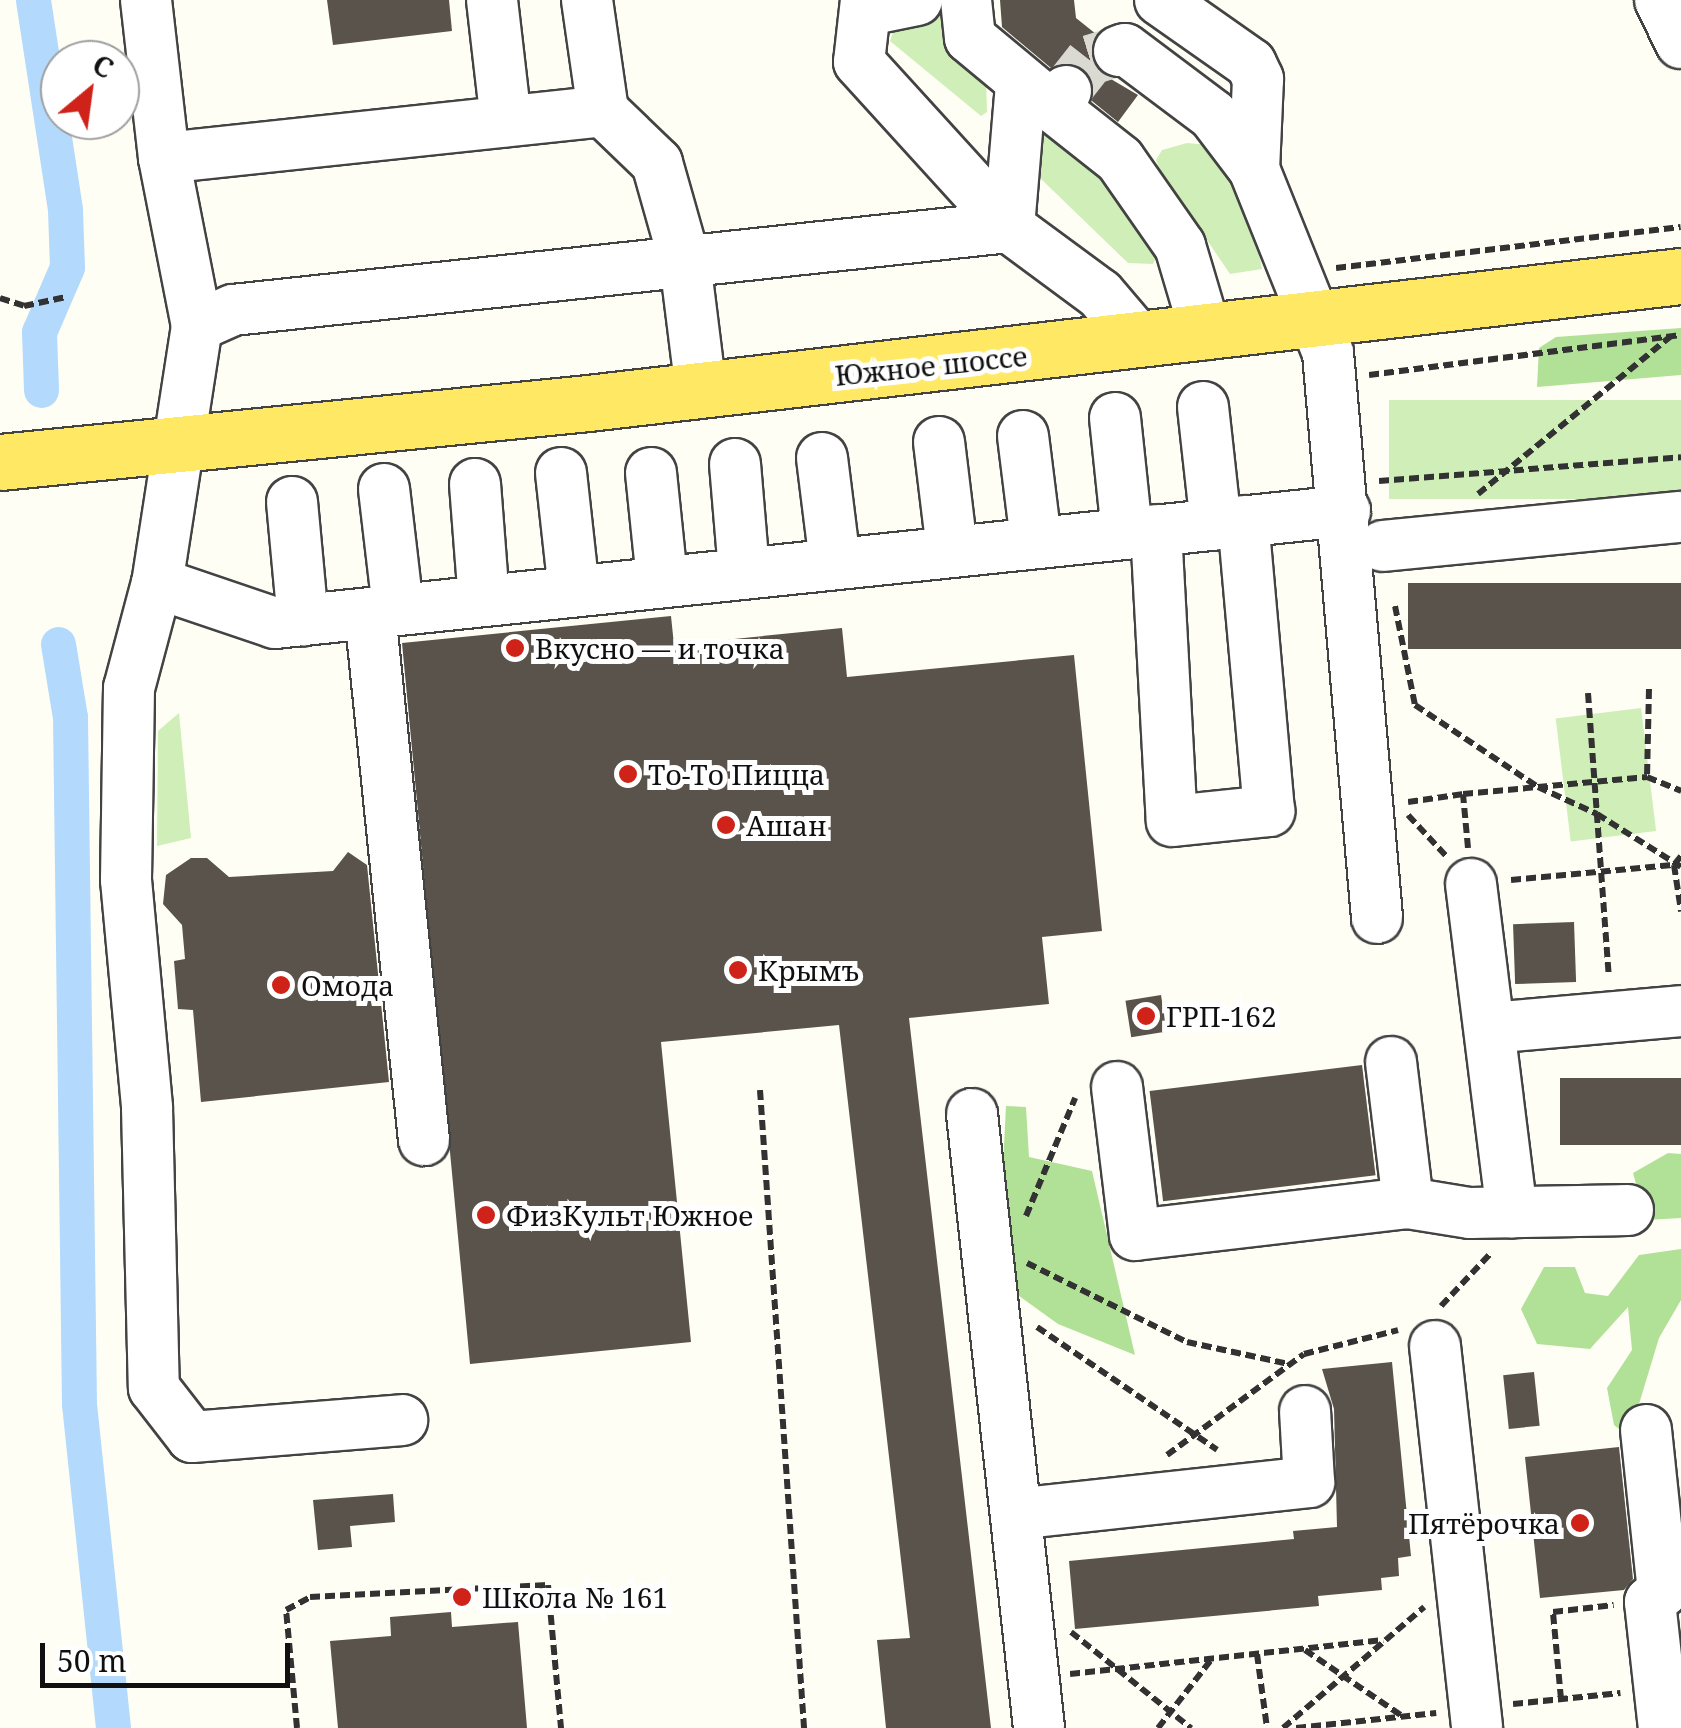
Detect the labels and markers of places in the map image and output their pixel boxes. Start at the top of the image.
place label: Вкусно — и точка [535,631,785,665]
marker: Вкусно — и точка [504,637,526,659]
place label: То-То Пицца [648,757,825,791]
marker: То-То Пицца [617,763,639,785]
place label: Ашан [746,808,827,842]
marker: Ашан [715,814,737,836]
place label: Крымъ [758,953,859,987]
marker: Крымъ [727,959,749,981]
place label: Омода [301,968,394,1002]
marker: Омода [270,974,292,996]
place label: ГРП-162 [1166,999,1277,1033]
marker: ГРП-162 [1135,1005,1157,1027]
place label: ФизКульт Южное [506,1198,753,1232]
marker: ФизКульт Южное [475,1204,497,1226]
place label: Пятёрочка [1408,1506,1560,1540]
marker: Пятёрочка [1569,1512,1591,1534]
place label: Школа № 161 [482,1580,668,1614]
marker: Школа № 161 [451,1586,473,1608]

